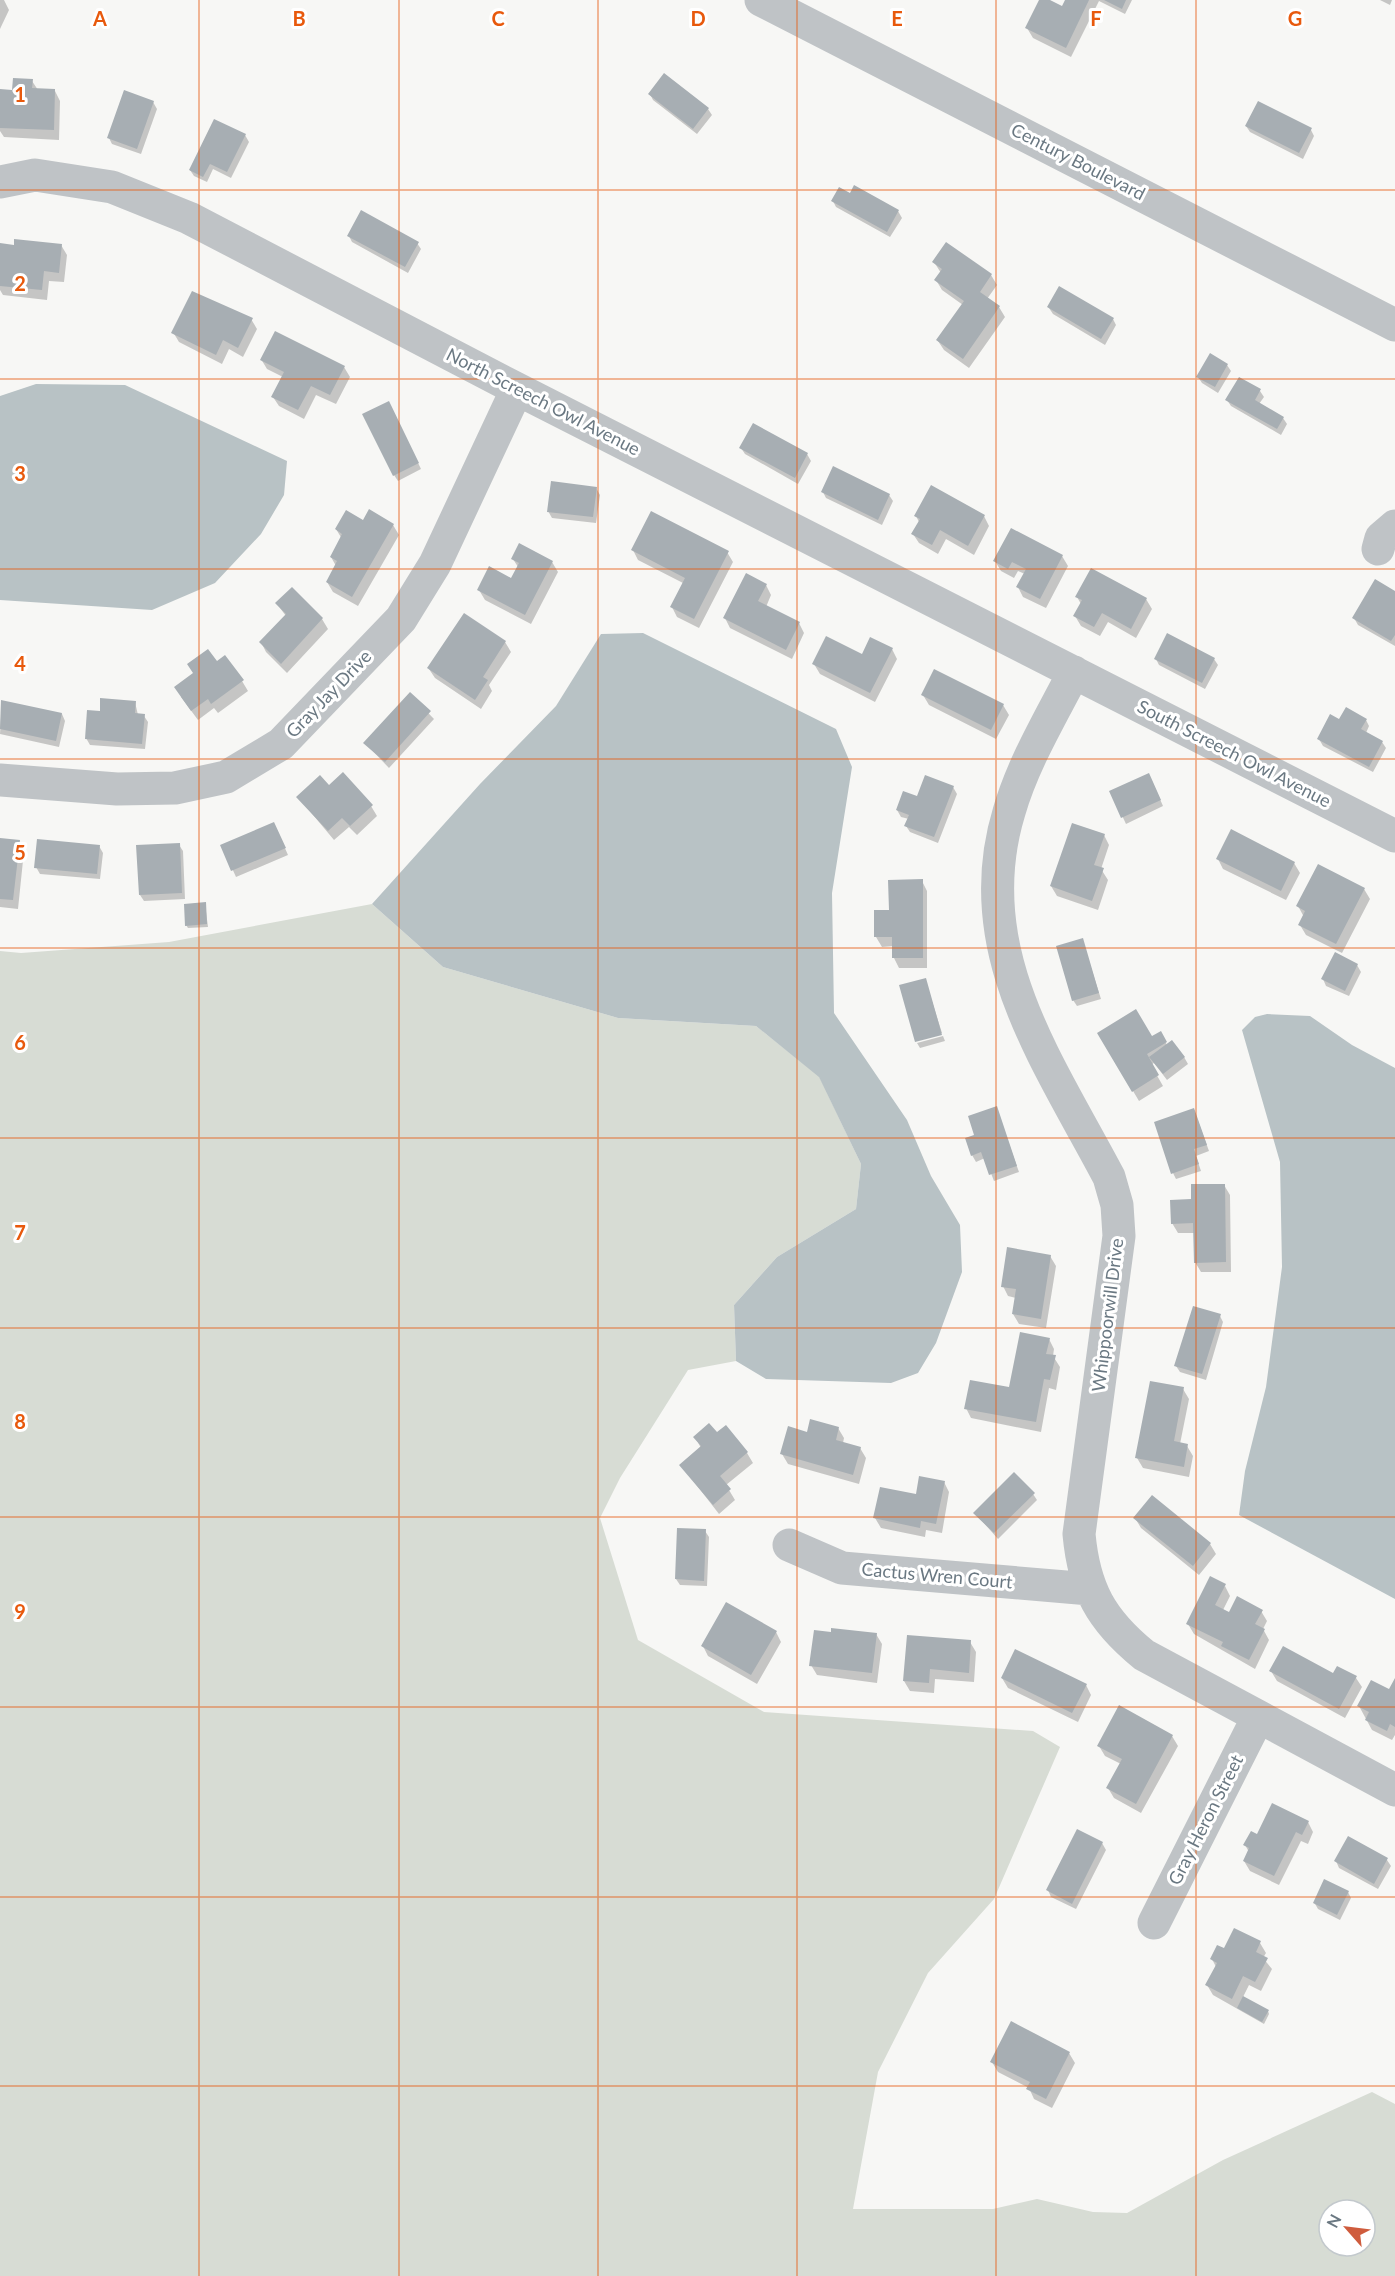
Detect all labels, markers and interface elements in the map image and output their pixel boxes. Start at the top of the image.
text: A [92,6,107,30]
text: B [292,6,306,30]
text: C [491,6,505,30]
text: D [690,6,706,30]
text: E [891,6,903,30]
text: F [1090,6,1102,30]
text: G [1288,6,1302,30]
text: 1 [14,82,26,106]
street label: Century Boulevard [1008,118,1149,204]
text: 2 [14,271,26,295]
street label: North Screech Owl Avenue [443,343,644,460]
text: 3 [14,461,26,485]
street label: Gray Jay Drive [281,645,376,742]
text: 4 [14,651,26,675]
street label: South Screech Owl Avenue [1134,695,1335,812]
text: 5 [14,840,26,864]
text: 6 [14,1030,26,1054]
text: 7 [14,1220,26,1244]
street label: Whippoorwill Drive [1087,1237,1127,1393]
text: 8 [14,1409,26,1433]
street label: Cactus Wren Court [861,1557,1014,1593]
text: 9 [14,1599,26,1623]
street label: Gray Heron Street [1163,1750,1248,1888]
north arrow [1317,2198,1377,2258]
text: N [1322,2211,1345,2231]

